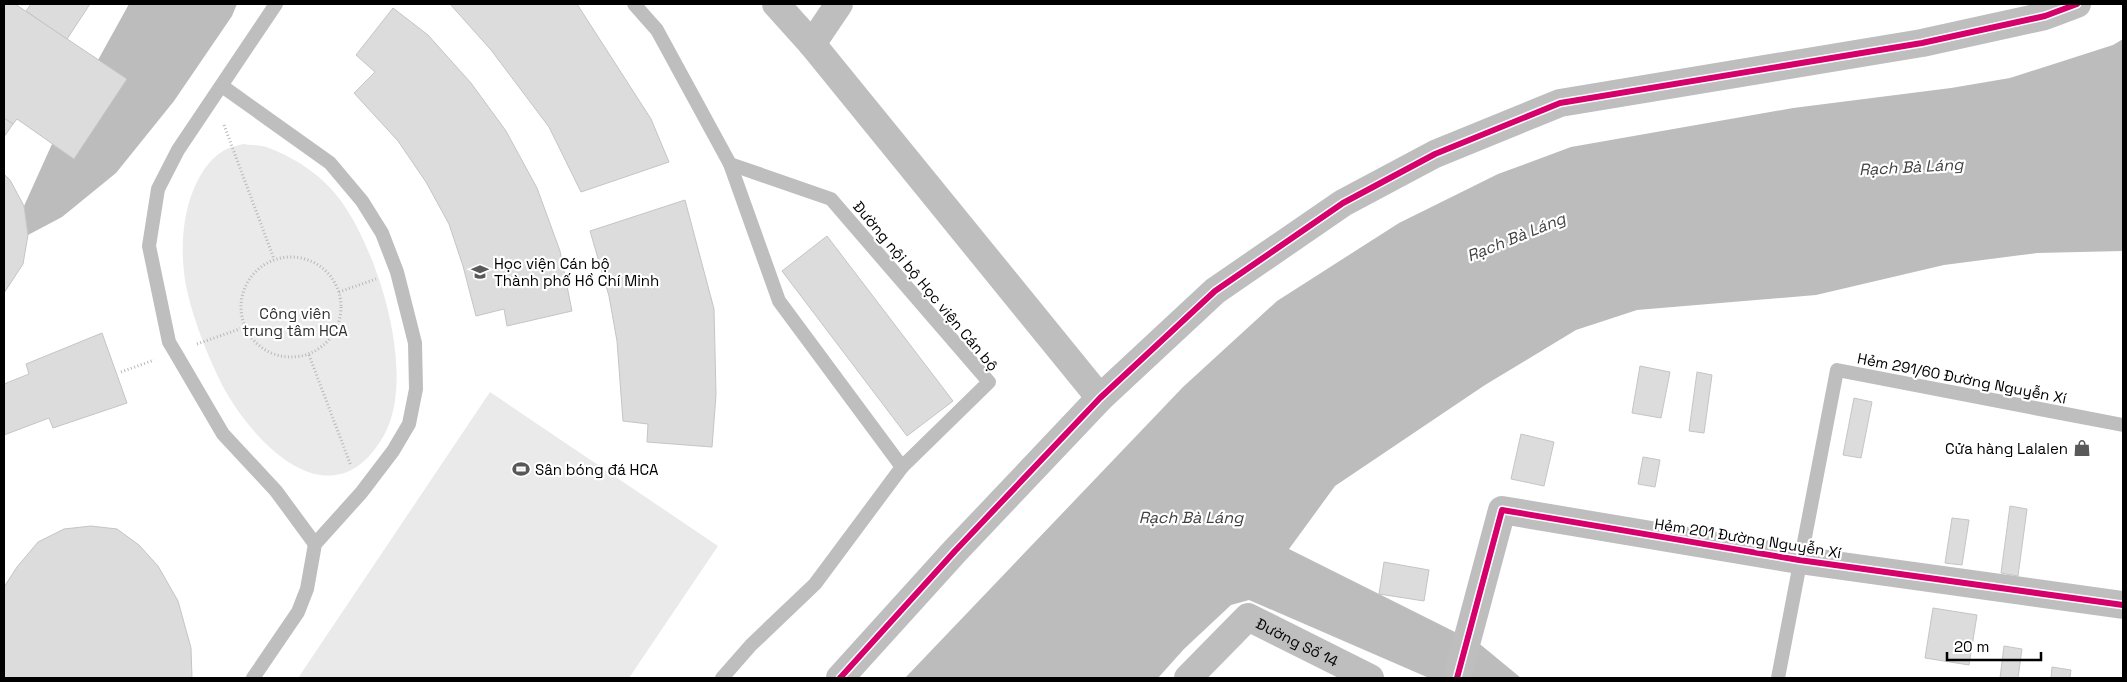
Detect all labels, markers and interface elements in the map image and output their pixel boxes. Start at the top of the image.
water label: Rạch Bà Láng [1858,154,1964,180]
street label: Đường nội bộ Học viện Cán bộ [849,197,1003,375]
water label: Rạch Bà Láng [1464,207,1569,266]
place label: Học viện Cán bộ Thành phố Hồ Chí Minh [494,254,659,290]
school or university icon: Học viện Cán bộ Thành phố Hồ Chí Minh [470,262,490,282]
park label: Công viên trung tâm HCA [242,304,348,340]
street label: Hẻm 291/60 Đường Nguyễn Xí [1856,348,2069,408]
shop icon: Cửa hàng Lalalen [2072,438,2092,458]
place label: Cửa hàng Lalalen [1945,439,2068,458]
sports icon: Sân bóng đá HCA [511,459,531,479]
place label: Sân bóng đá HCA [535,460,659,479]
water label: Rạch Bà Láng [1139,507,1244,528]
street label: Hẻm 201 Đường Nguyễn Xí [1653,514,1843,562]
street label: Đường Số 14 [1253,613,1342,670]
scale bar [1947,630,2041,662]
text: 20 m [1954,637,1989,656]

